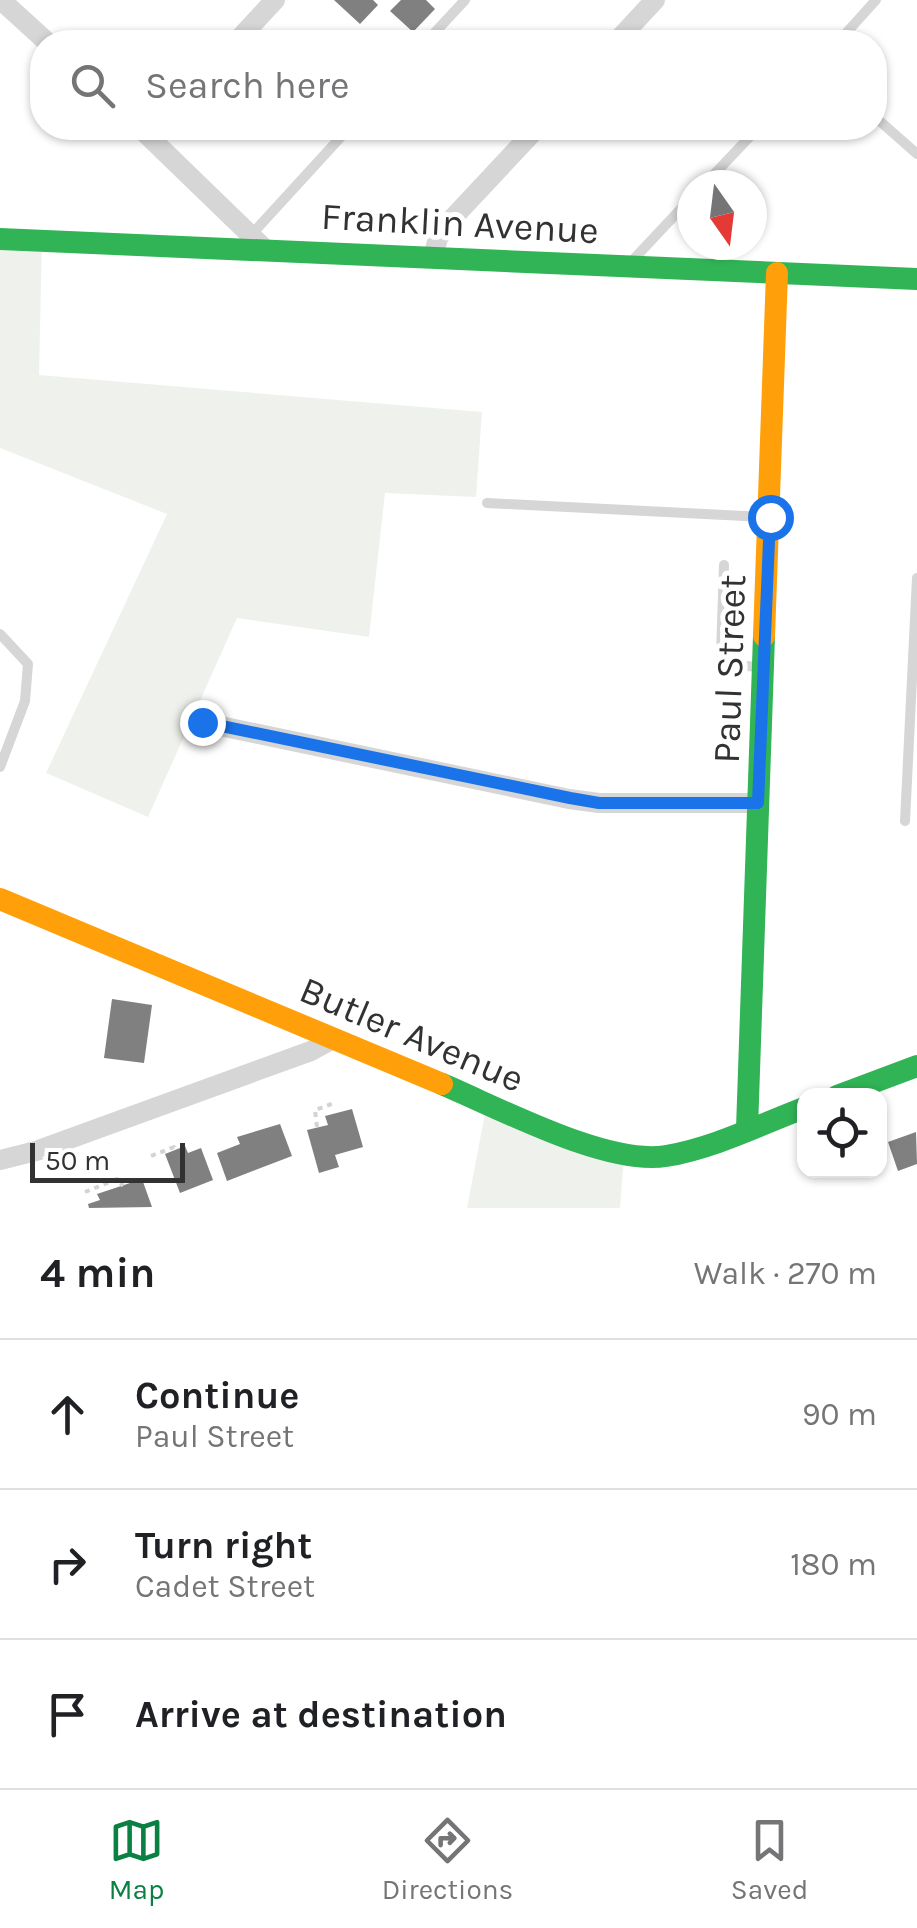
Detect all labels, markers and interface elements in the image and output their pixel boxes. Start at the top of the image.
search box [30,30,887,140]
icon: search [65,58,120,113]
text: Search here [145,63,349,108]
north arrow [677,170,767,260]
street label: Franklin Avenue [320,194,600,253]
route start [748,495,794,541]
street label: Paul Street [704,574,755,764]
route end [180,700,226,746]
street label: Butler Avenue [293,967,531,1102]
map controls [797,1088,887,1178]
button: locate [797,1088,887,1178]
scale bar [30,1138,185,1182]
text: 50 m [45,1144,110,1177]
text: 4 min [40,1248,155,1298]
text: Walk · 270 m [694,1255,877,1292]
text: Continue [135,1373,299,1418]
icon: ahead [40,1387,95,1442]
text: 90 m [802,1396,877,1433]
text: Paul Street [135,1418,294,1455]
text: Turn right [135,1523,312,1568]
icon: right [40,1537,95,1592]
text: 180 m [790,1546,877,1583]
text: Cadet Street [135,1568,315,1605]
icon: arrive [40,1687,95,1742]
text: Arrive at destination [135,1692,507,1737]
tab: Map [109,1813,164,1906]
tab: Directions [382,1813,513,1906]
tab: Saved [731,1813,808,1906]

